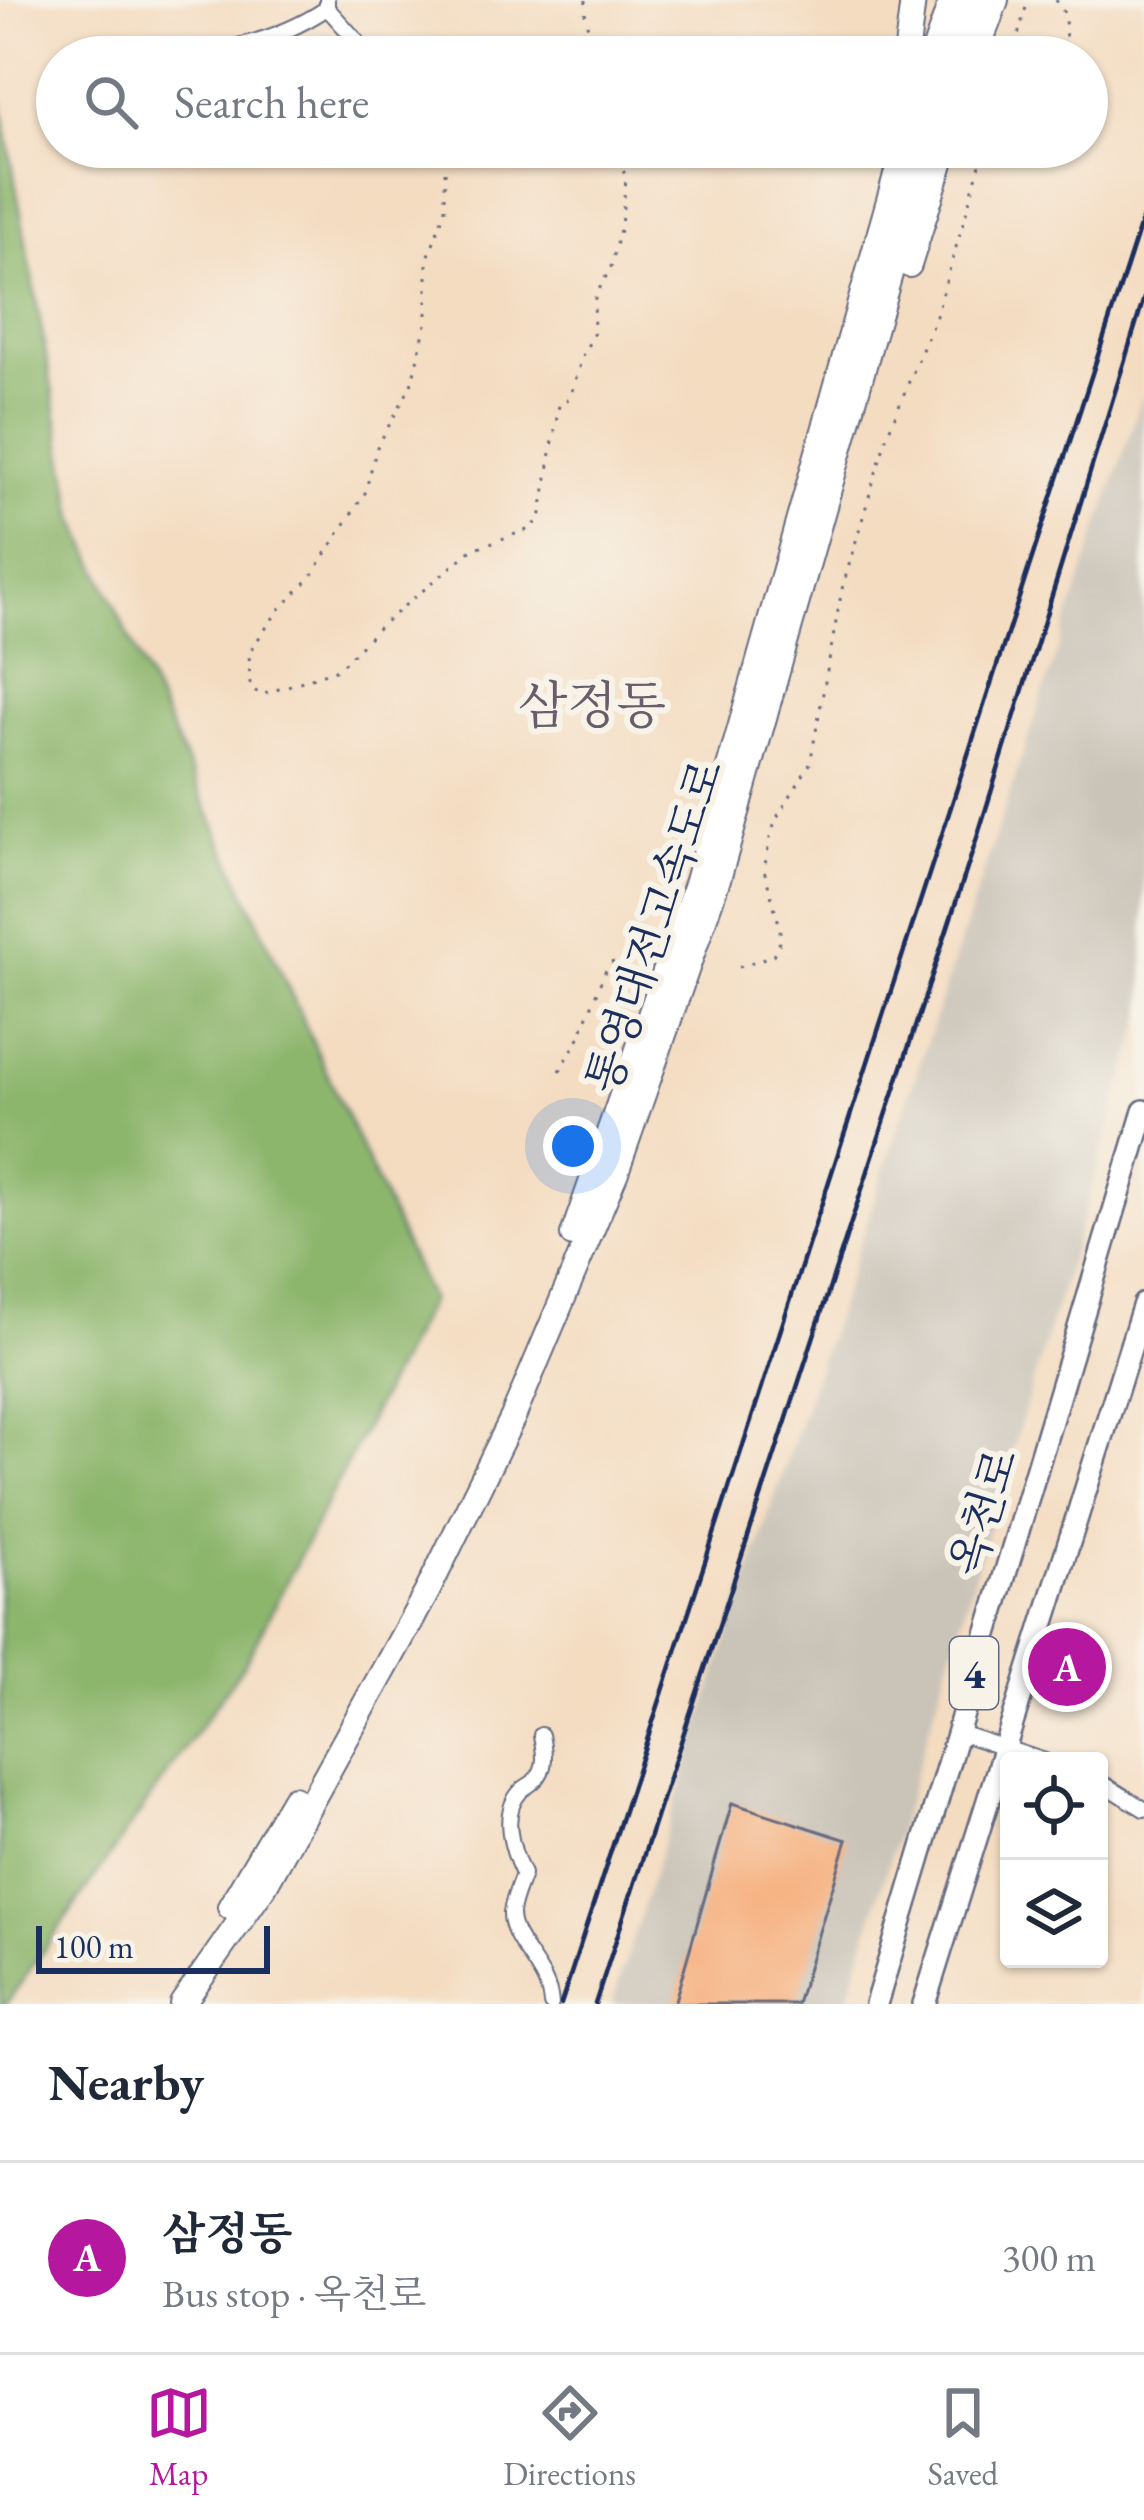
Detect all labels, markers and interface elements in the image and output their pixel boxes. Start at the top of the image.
search box [36,36,1108,168]
icon: search [78,69,144,135]
text: Search here [174,73,369,131]
district label: 삼정동 [518,672,666,738]
street label: 통영대전고속도로 [573,752,735,1100]
your location [543,1116,603,1176]
street label: 옥천로 [936,1441,1030,1583]
pin: A [1028,1622,1106,1712]
road number: 4 [950,1637,998,1709]
map controls [1000,1752,1108,1968]
button: locate [1000,1752,1108,1860]
button: layers [1000,1860,1108,1968]
scale bar [36,1920,270,1973]
text: 100 m [54,1925,134,1968]
text: Nearby [48,2049,204,2115]
text: 삼정동 [162,2204,292,2262]
text: A [73,2232,101,2283]
text: 300 m [1002,2232,1096,2283]
text: Bus stop · 옥천로 [162,2268,427,2319]
tab: Map [146,2380,212,2495]
tab: Directions [503,2380,636,2495]
tab: Saved [928,2380,998,2495]

